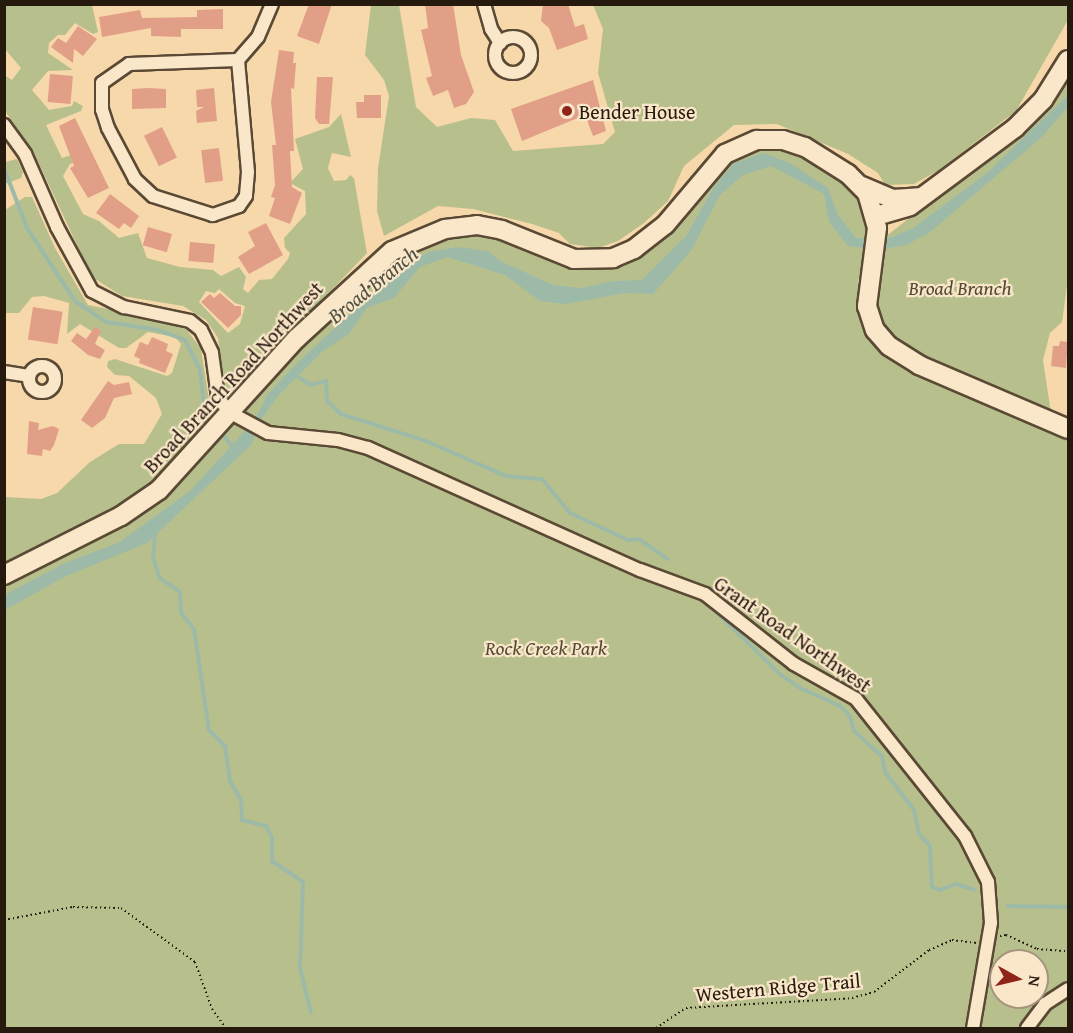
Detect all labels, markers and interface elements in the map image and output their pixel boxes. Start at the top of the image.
place label: Bender House [579,99,695,123]
marker: Bender House [560,104,574,118]
water label: Broad Branch [323,241,423,329]
park label: Broad Branch [909,275,1011,299]
street label: Broad Branch Road Northwest [138,276,328,478]
street label: Grant Road Northwest [710,571,876,697]
park label: Rock Creek Park [485,635,607,659]
north arrow [989,949,1049,1009]
street label: Western Ridge Trail [695,968,861,1006]
text: N [1022,974,1047,988]

